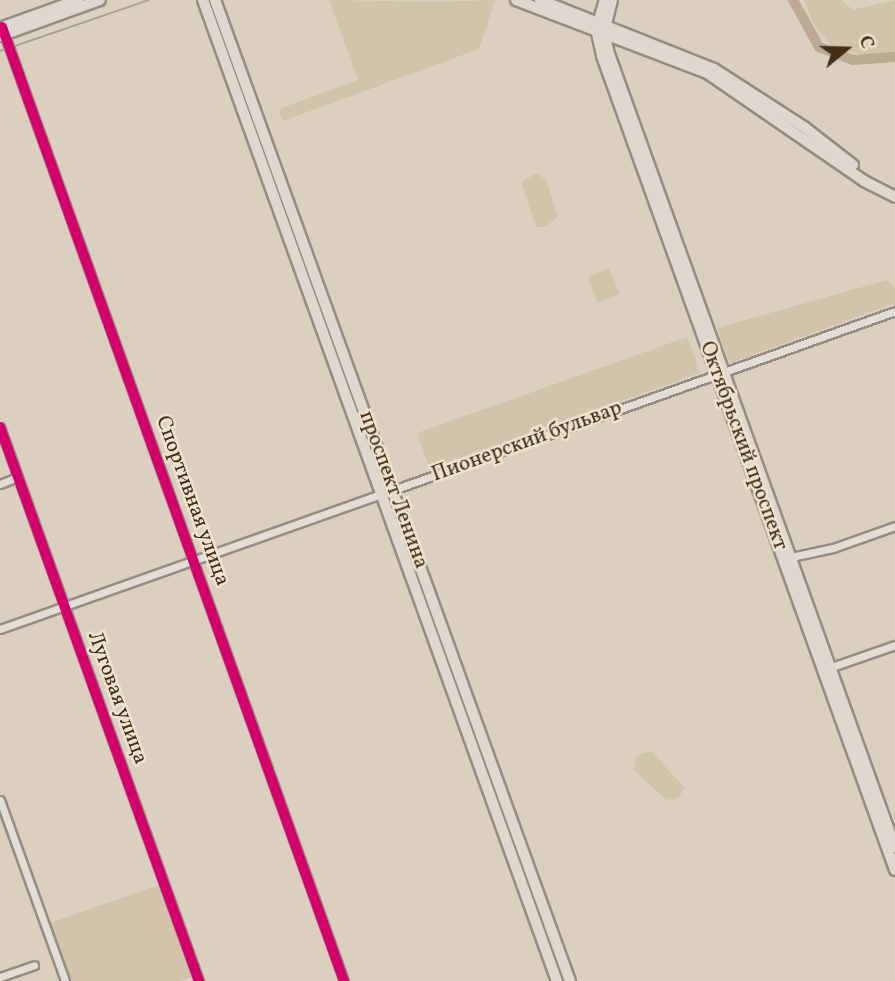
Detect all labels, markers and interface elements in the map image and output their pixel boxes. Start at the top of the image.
north arrow [811,14,881,84]
text: С [852,32,880,52]
street label: Октябрьский проспект [693,338,793,554]
street label: Пионерский бульвар [429,396,625,488]
street label: проспект Ленина [353,408,433,572]
street label: Спортивная улица [149,412,235,590]
street label: Луговая улица [81,628,153,768]

